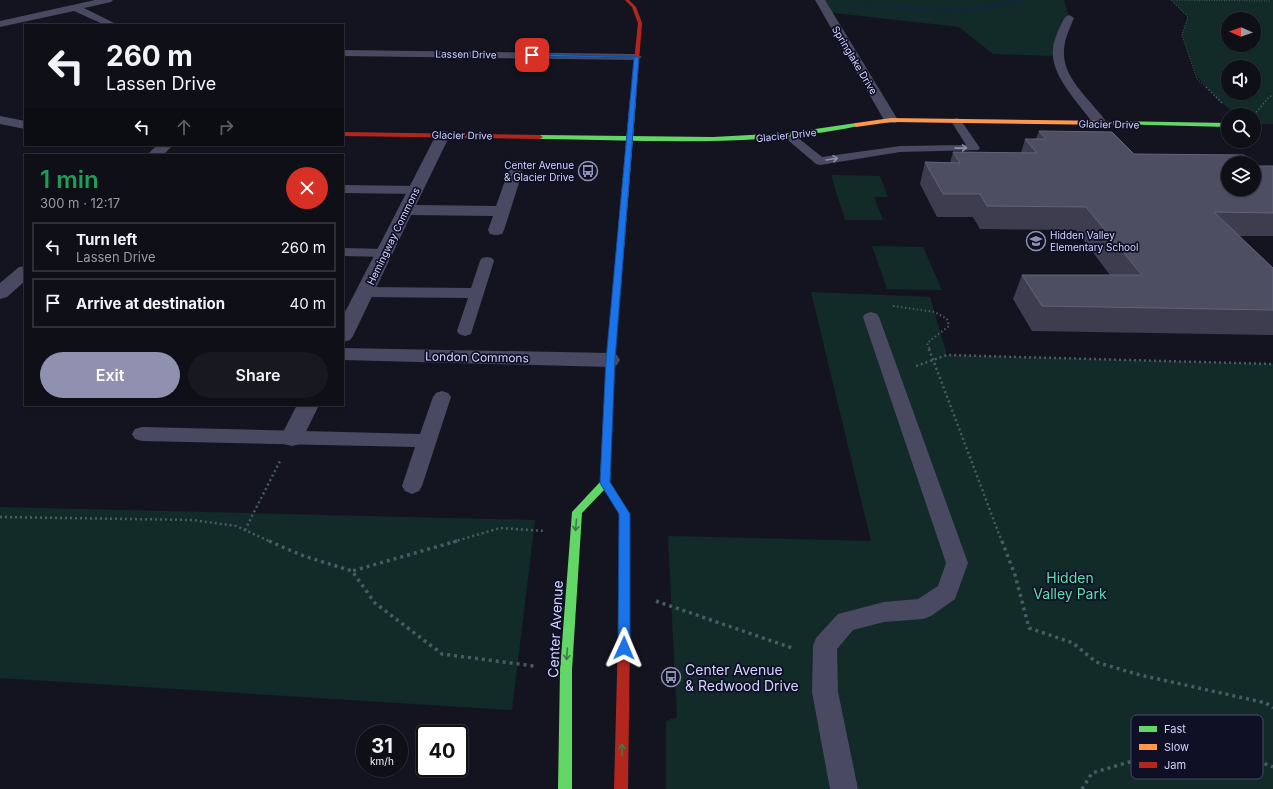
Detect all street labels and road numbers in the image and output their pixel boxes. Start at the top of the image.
street label: Springlake Drive [830,24,880,97]
street label: Lassen Drive [435,47,497,61]
street label: Glacier Drive [1078,117,1140,131]
street label: Glacier Drive [755,126,817,144]
street label: Glacier Drive [431,128,493,142]
street label: Hemingway Commons [364,185,422,287]
street label: London Commons [425,349,529,365]
street label: Center Avenue [544,580,566,678]

